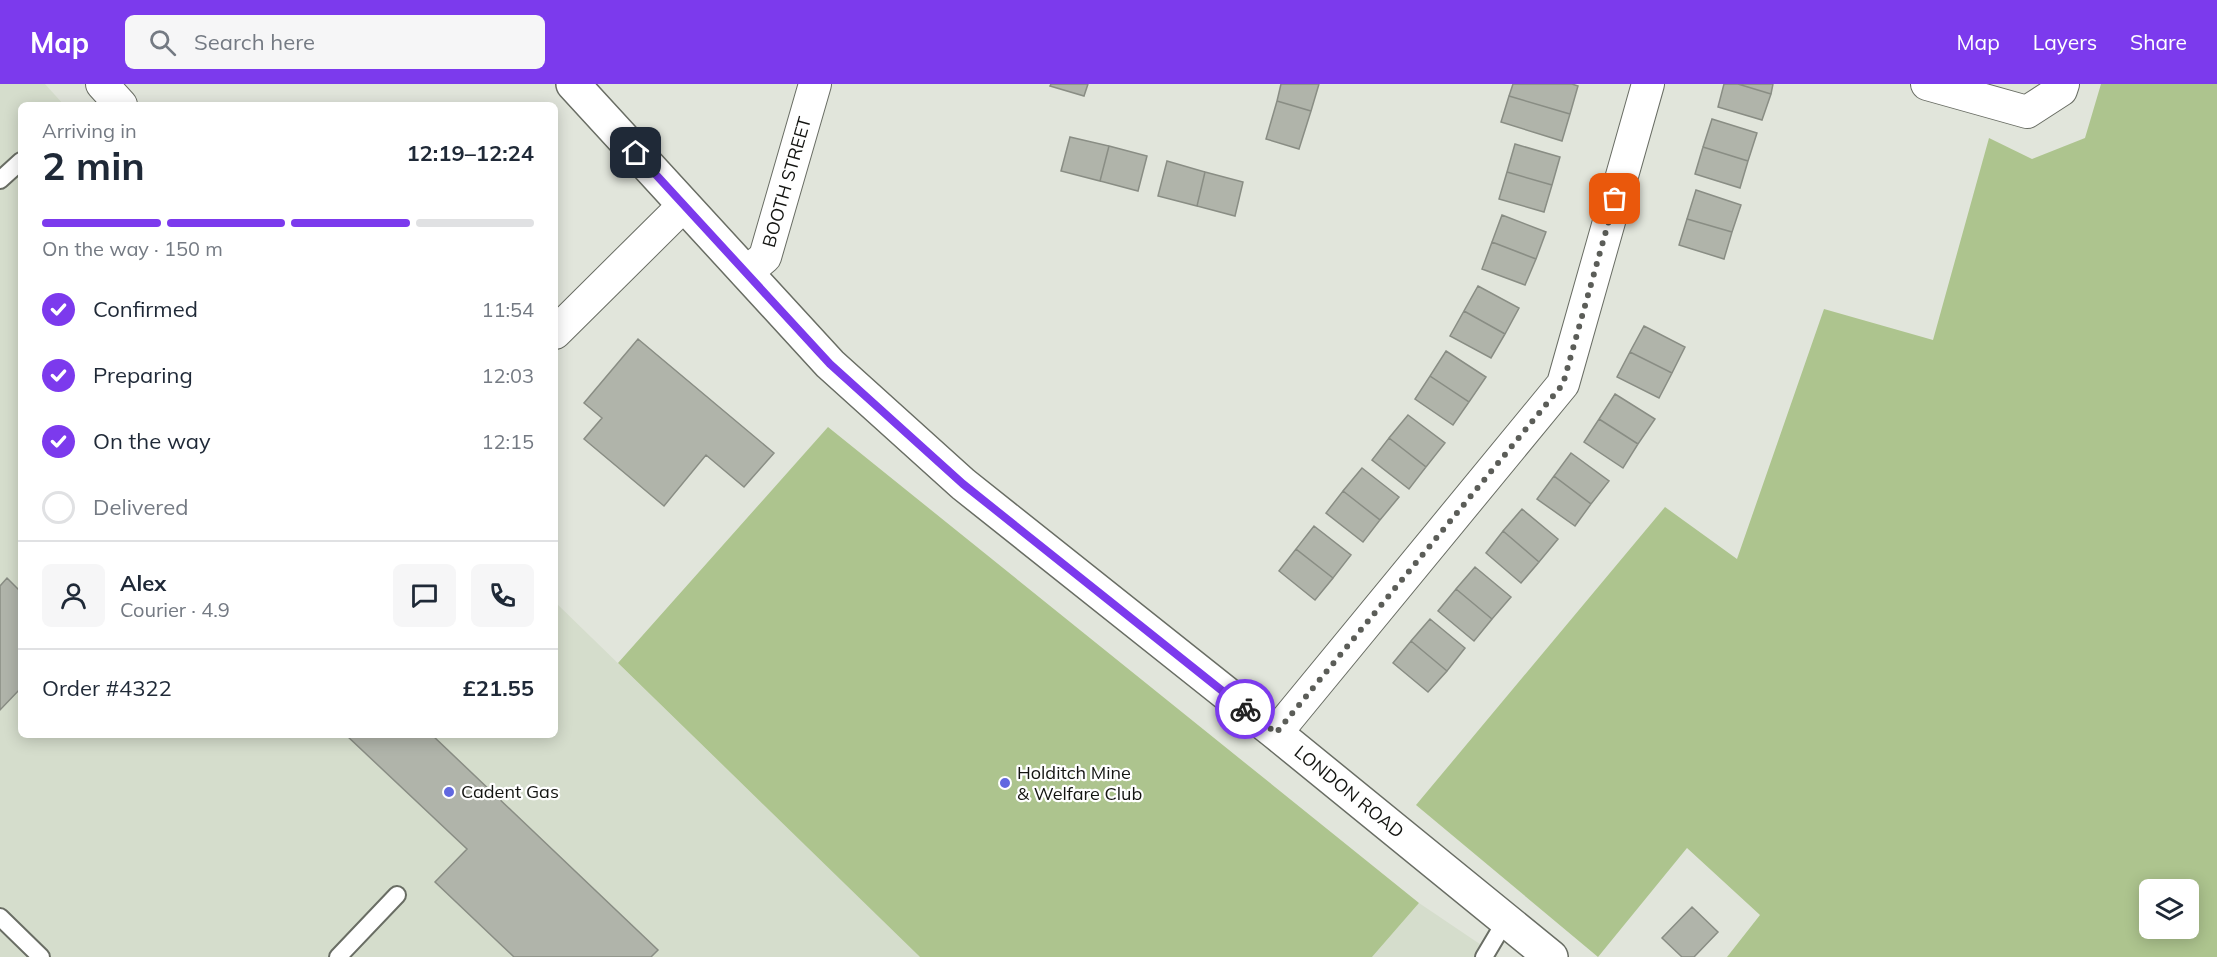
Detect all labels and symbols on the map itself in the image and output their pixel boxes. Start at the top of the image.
street label: BOOTH STREET [757,114,816,250]
pin [610,127,661,178]
pin [1589,173,1640,224]
courier [1215,679,1275,739]
street label: LONDON ROAD [1290,740,1409,843]
place label: Holditch Mine & Welfare Club [1017,761,1142,805]
marker: Holditch Mine & Welfare Club [998,776,1012,790]
place label: Cadent Gas [461,780,559,803]
marker: Cadent Gas [442,785,456,799]

